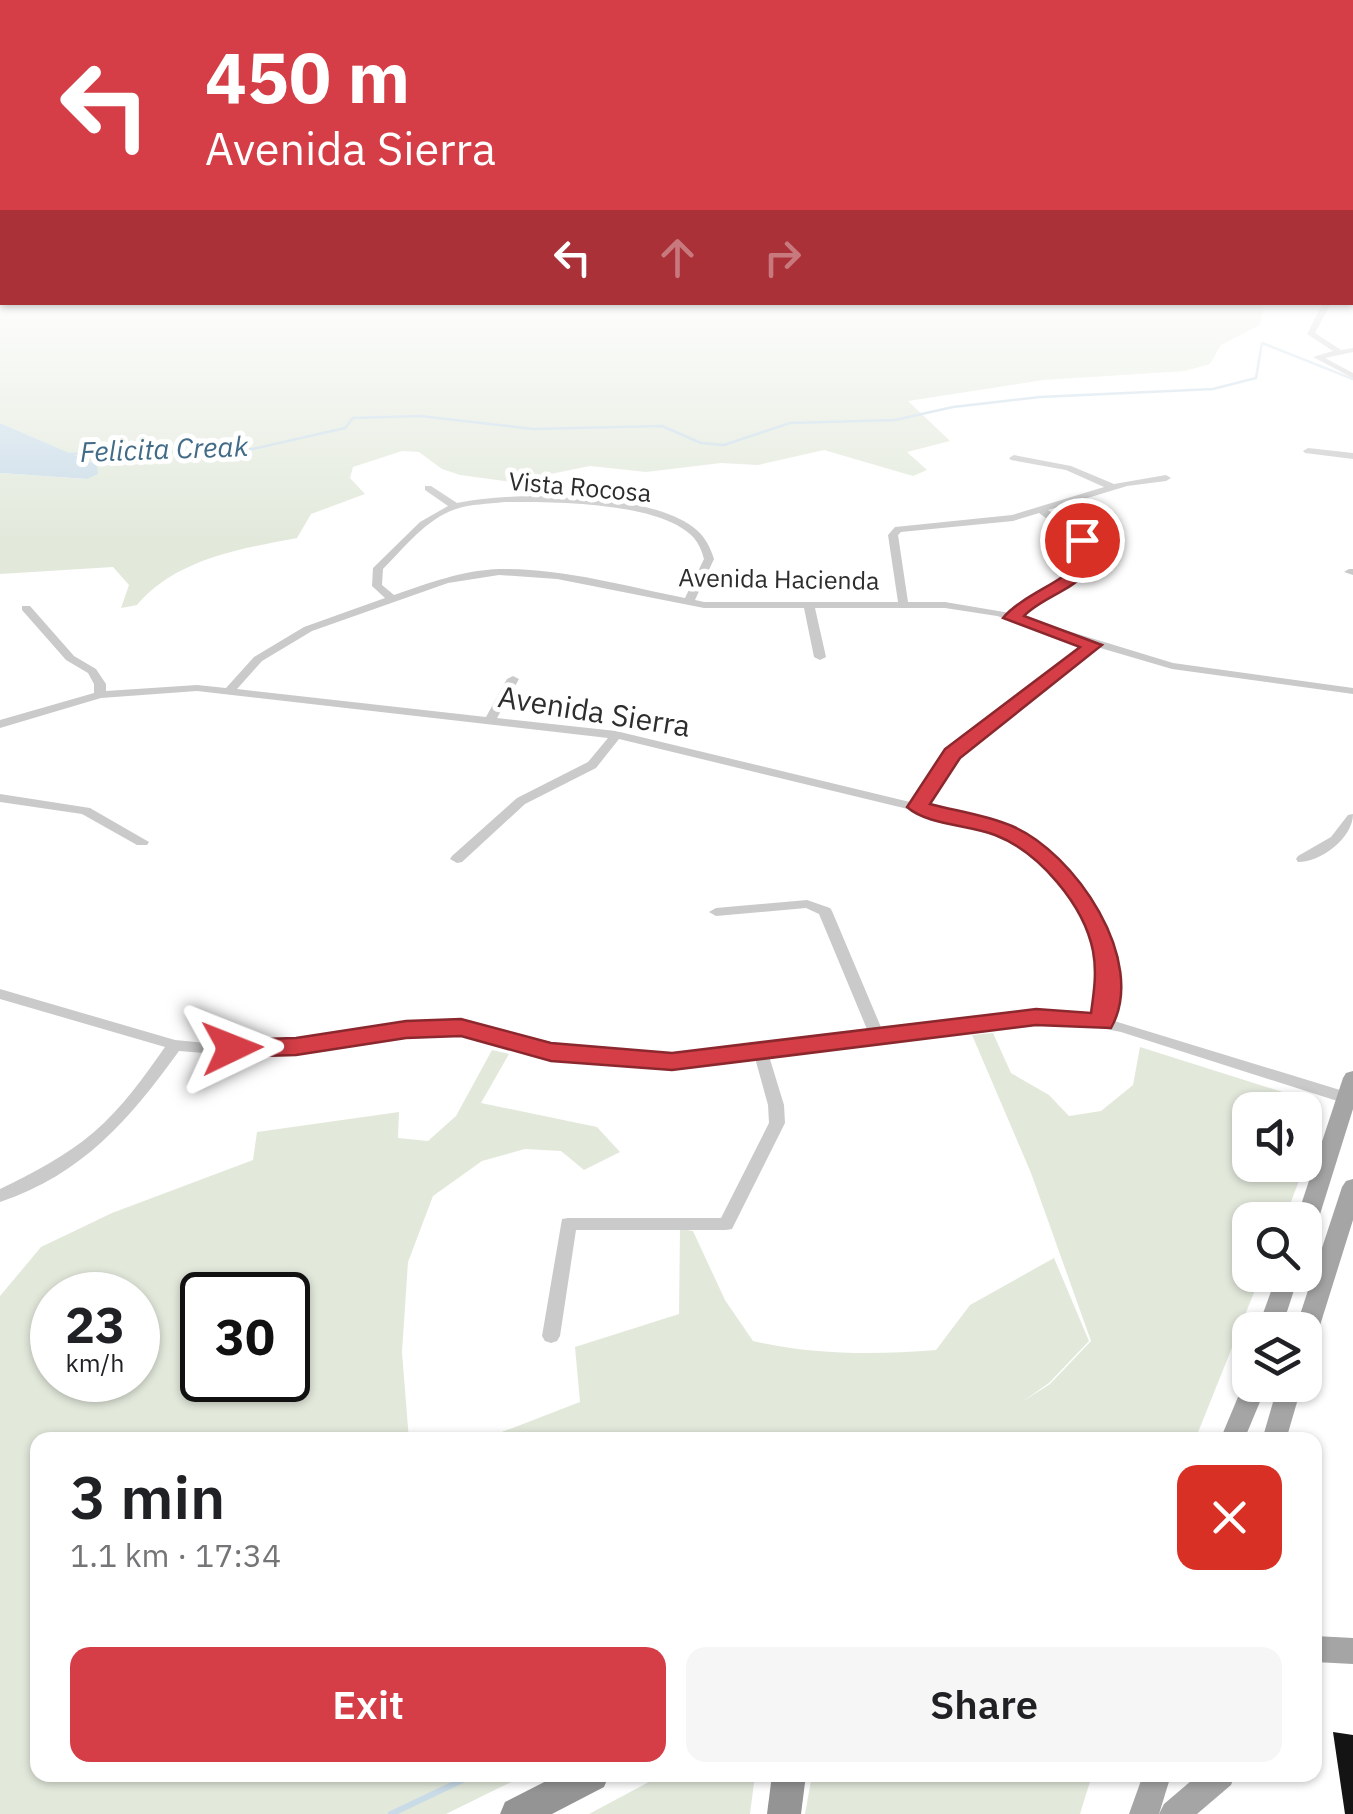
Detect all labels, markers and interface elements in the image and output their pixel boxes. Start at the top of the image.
text: 450 m [205,31,410,122]
icon: left [40,40,170,170]
text: Avenida Sierra [205,119,496,177]
icon: left [545,230,600,285]
icon: ahead [650,230,705,285]
icon: right [755,230,810,285]
water label: Felicita Creak [79,427,249,470]
street label: Vista Rocosa [507,464,653,509]
pin [1040,498,1125,583]
icon: arrive [1055,513,1110,568]
street label: Avenida Hacienda [678,560,880,597]
street label: Avenida Sierra [495,676,693,745]
position arrow [180,996,284,1100]
map controls [1232,1092,1322,1402]
button: sound [1232,1092,1322,1182]
button: search [1232,1202,1322,1292]
speed limit sign: 30 [180,1272,310,1402]
text: 23 [65,1292,125,1357]
button: layers [1232,1312,1322,1402]
text: km/h [66,1346,124,1379]
text: 3 min [70,1457,225,1536]
button: close [1177,1465,1282,1570]
text: 1.1 km · 17:34 [70,1534,281,1576]
button: Exit [70,1647,666,1762]
button: Share [686,1647,1282,1762]

